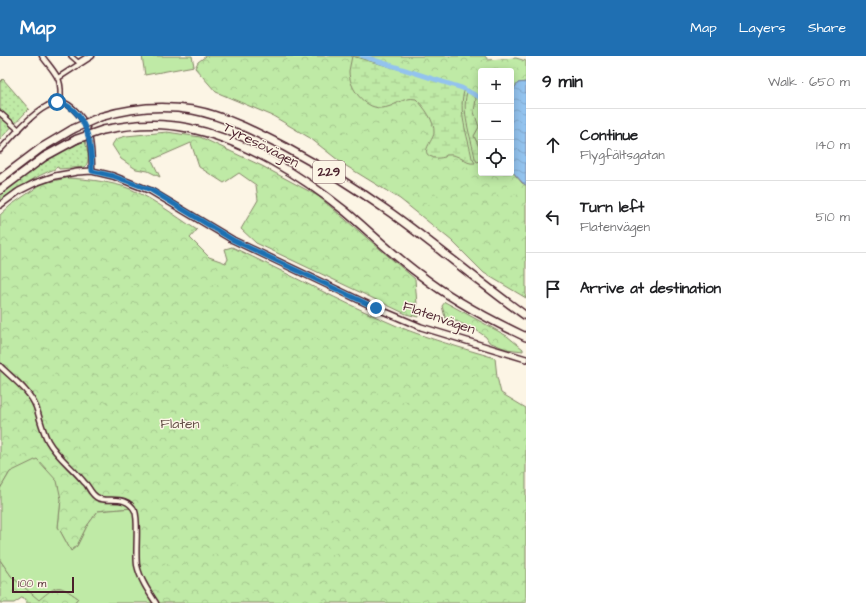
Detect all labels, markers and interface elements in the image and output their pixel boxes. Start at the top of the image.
text: Map [20,15,56,42]
text: Map [690,18,717,38]
text: Layers [739,18,786,38]
text: Share [808,18,846,38]
map controls [478,68,514,176]
button: + [478,68,514,104]
text: 9 min [542,70,583,94]
text: Walk · 650 m [768,73,850,91]
route start [48,93,66,111]
button: − [478,104,514,140]
street label: Tyresövägen [220,117,302,173]
text: Continue [580,125,638,146]
icon: ahead [542,134,564,156]
text: 140 m [816,136,850,154]
button: locate [478,140,514,176]
text: Flygfältsgatan [580,146,665,164]
road number: 229 [313,161,345,183]
text: Turn left [580,197,644,218]
icon: left [542,206,564,228]
text: 510 m [816,208,850,226]
text: Flatenvägen [580,218,650,236]
icon: arrive [542,278,564,300]
text: Arrive at destination [580,278,721,299]
street label: Flatenvägen [400,296,478,340]
route end [367,299,385,317]
park label: Flaten [160,414,200,434]
scale bar [12,575,74,594]
text: 100 m [18,576,46,591]

